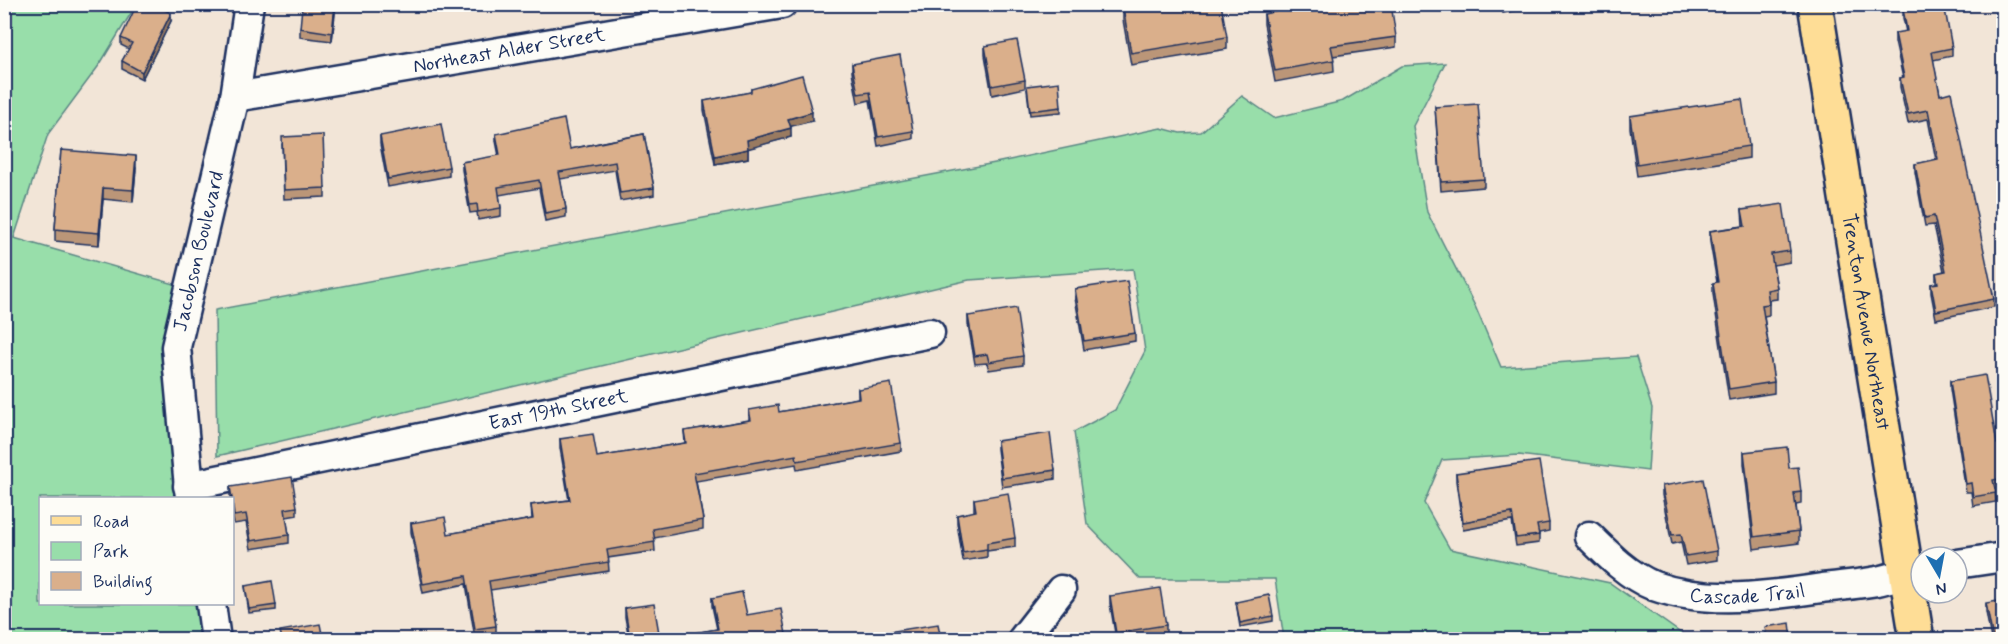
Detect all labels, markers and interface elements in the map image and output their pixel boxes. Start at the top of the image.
street label: Northeast Alder Street [411,21,607,80]
street label: Jacobson Boulevard [167,168,231,334]
street label: Trenton Avenue Northeast [1835,211,1897,433]
street label: East 19th Street [486,382,630,437]
legend [39,497,234,605]
text: Road [93,510,129,534]
text: Park [93,540,129,564]
north arrow [1909,545,1969,605]
text: Building [93,570,153,596]
street label: Cascade Trail [1688,577,1807,611]
text: N [1934,577,1948,600]

